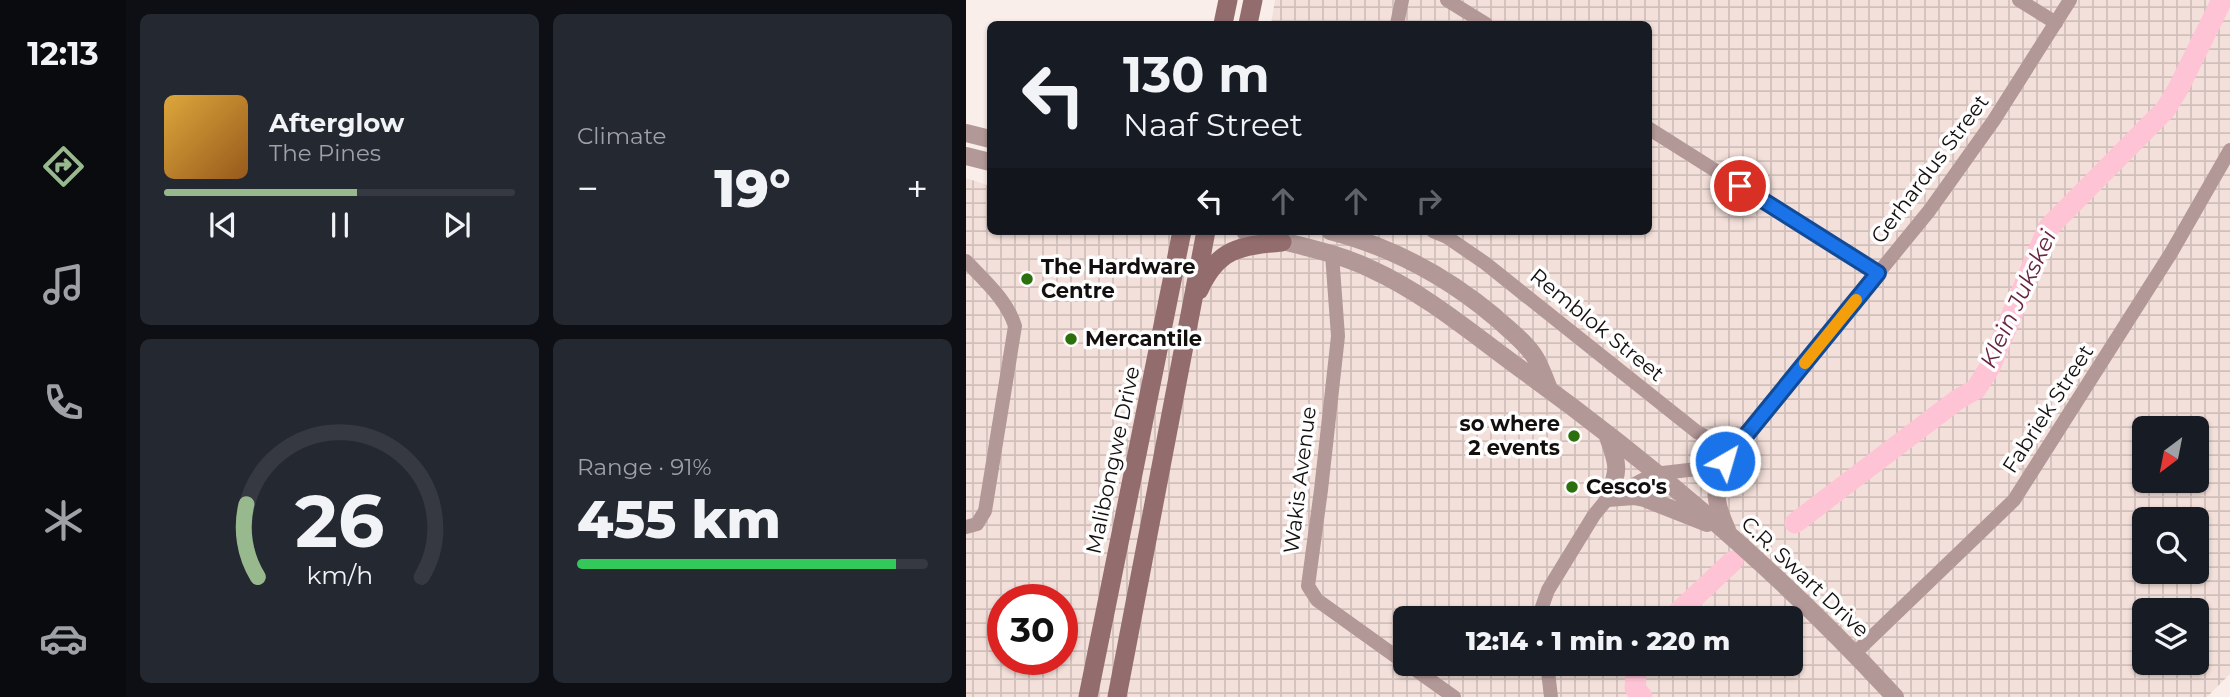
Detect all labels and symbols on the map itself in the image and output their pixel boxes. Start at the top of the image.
street label: Gerhardus Street [1866,89,1994,248]
pin [1710,156,1770,216]
water label: Klein Jukskei [1974,225,2062,372]
place label: The Hardware Centre [1041,254,1195,303]
street label: Remblok Street [1525,263,1669,386]
marker: The Hardware Centre [1019,271,1035,287]
place label: Mercantile [1085,326,1202,351]
marker: Mercantile [1063,331,1079,347]
street label: Fabriek Street [1997,340,2098,477]
street label: Malibongwe Drive [1080,364,1145,556]
street label: Wakis Avenue [1278,405,1321,555]
place label: so where 2 events [1460,411,1560,460]
north arrow [2132,416,2208,494]
position arrow [1688,424,1762,498]
marker: so where 2 events [1566,428,1582,444]
place label: Cesco's [1586,474,1667,499]
marker: Cesco's [1564,479,1580,495]
street label: C.R. Swart Drive [1736,511,1874,642]
speed limit sign: 30 [987,584,1078,675]

